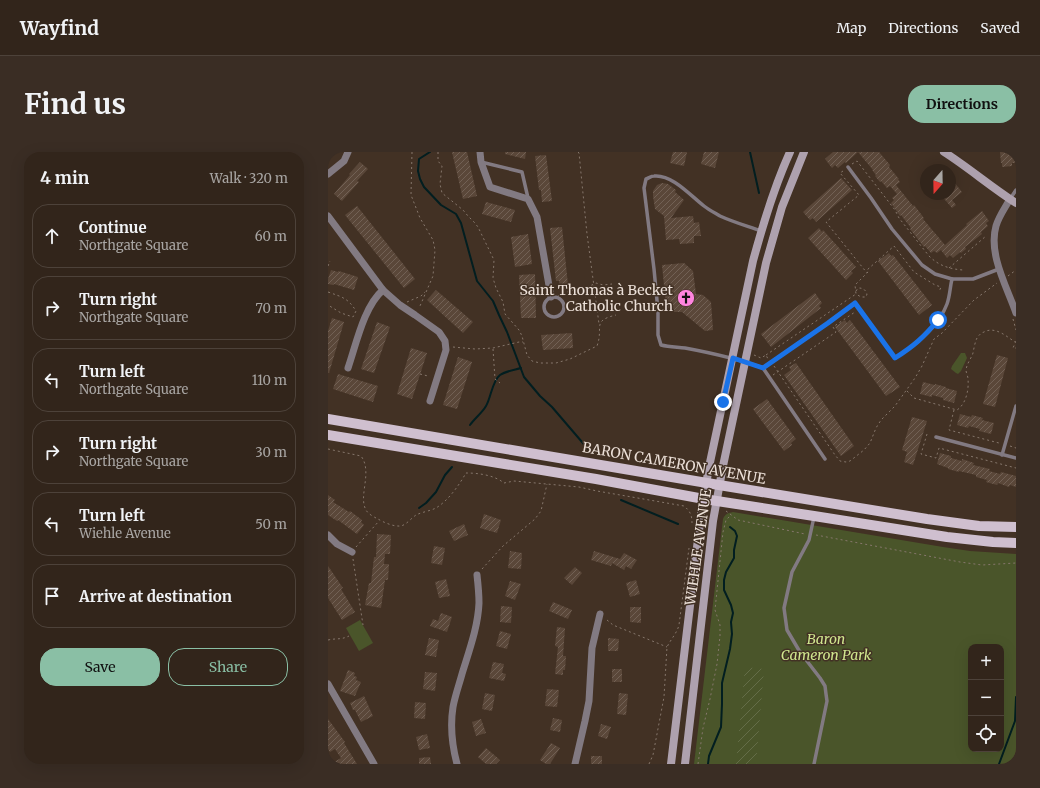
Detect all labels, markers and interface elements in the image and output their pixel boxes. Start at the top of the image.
text: Wayfind [20,16,99,40]
text: Map [836,19,866,37]
text: Directions [888,19,958,37]
text: Saved [980,19,1020,37]
button: Directions [908,85,1016,123]
text: Find us [24,86,126,122]
north arrow [920,164,956,200]
text: 4 min [40,167,89,189]
text: Walk · 320 m [210,170,288,187]
text: Continue [79,218,147,237]
icon: ahead [41,225,63,247]
text: 60 m [255,228,287,245]
text: Northgate Square [79,237,188,254]
place label: Saint Thomas à Becket Catholic Church [519,281,674,315]
church icon: Saint Thomas à Becket Catholic Church [676,288,696,308]
text: Turn right [79,290,157,309]
icon: right [41,297,63,319]
text: 70 m [256,300,287,317]
text: Northgate Square [79,309,188,326]
route start [929,311,947,329]
text: Turn left [79,362,145,381]
icon: left [41,369,63,391]
text: 110 m [252,372,287,389]
text: Northgate Square [79,381,188,398]
route end [714,393,732,411]
text: Turn right [79,434,157,453]
street label: BARON CAMERON AVENUE [581,438,767,488]
icon: right [41,441,63,463]
text: 30 m [255,444,287,461]
text: Northgate Square [79,453,188,470]
street label: WIEHLE AVENUE [681,487,715,607]
text: Turn left [79,506,145,525]
icon: left [41,513,63,535]
text: 50 m [255,516,287,533]
text: Wiehle Avenue [79,525,171,542]
icon: arrive [41,585,63,607]
text: Arrive at destination [79,587,232,606]
park label: Baron Cameron Park [781,630,872,664]
map controls [968,644,1004,752]
button: + [968,644,1004,680]
button: Save [40,648,160,686]
button: Share [168,648,288,686]
button: − [968,680,1004,716]
button: locate [968,716,1004,752]

